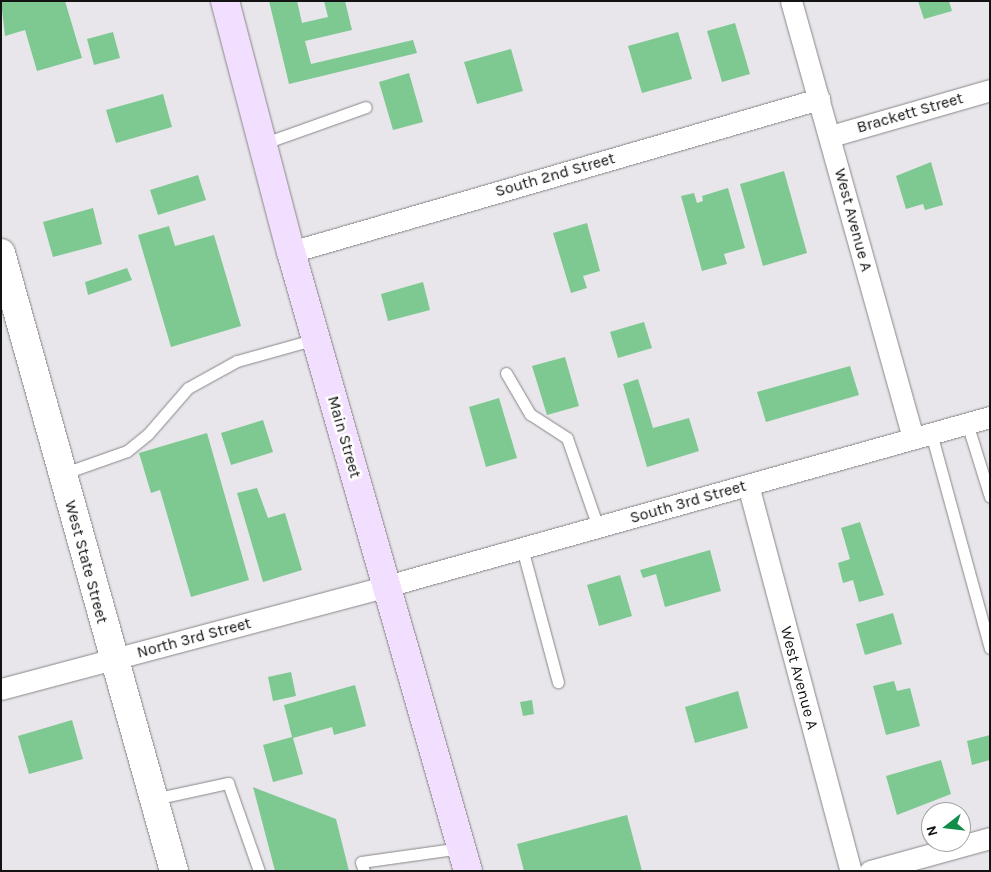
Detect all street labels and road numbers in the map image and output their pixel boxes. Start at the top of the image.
street label: Brackett Street [855,89,965,137]
street label: South 2nd Street [493,149,617,201]
street label: West Avenue A [830,166,876,274]
street label: Main Street [323,394,365,480]
street label: South 3rd Street [628,476,748,528]
street label: West State Street [60,498,112,626]
street label: North 3rd Street [135,614,253,662]
street label: West Avenue A [776,624,822,732]

